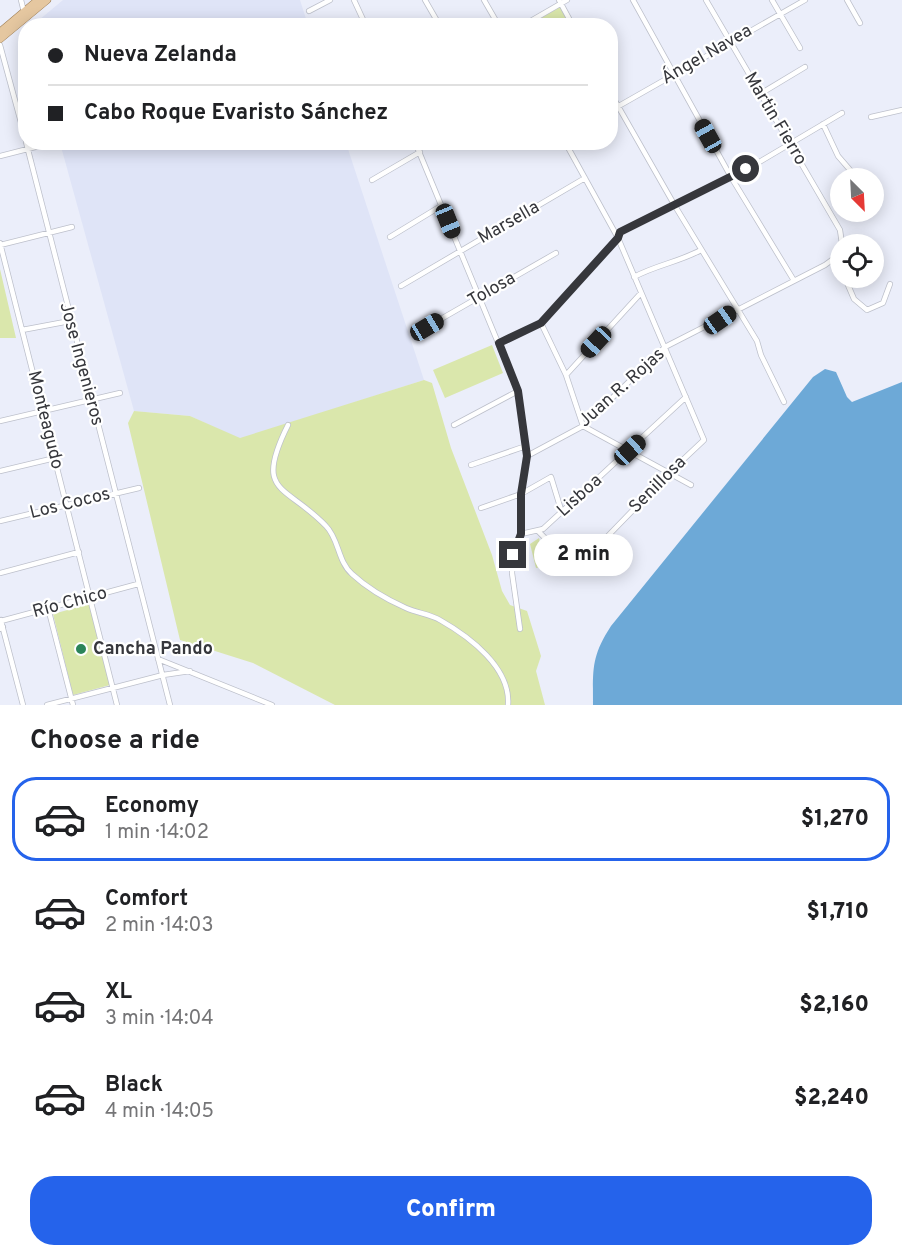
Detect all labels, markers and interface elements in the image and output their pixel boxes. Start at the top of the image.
street label: Ángel Navea [656,18,757,90]
text: Nueva Zelanda [84,42,237,69]
street label: Martin Fierro [738,68,812,170]
text: Cabo Roque Evaristo Sánchez [84,100,388,127]
car [691,116,725,156]
route start [732,155,759,182]
north arrow [830,168,884,222]
map controls [830,168,884,288]
street label: Marsella [474,196,544,250]
car [433,201,463,241]
button: locate [830,234,884,288]
street label: Tolosa [464,267,520,313]
street label: Jose Ingenieros [53,300,109,428]
car [700,302,740,338]
car [407,310,447,344]
car [577,323,615,361]
street label: Juan R. Rojas [574,343,670,433]
street label: Monteagudo [22,368,68,472]
car [611,431,649,469]
street label: Senillosa [624,451,692,519]
street label: Lisboa [553,470,607,522]
street label: Los Cocos [27,483,113,525]
callout: 2 min [534,534,633,576]
route end [499,541,526,568]
text: 2 min [557,542,610,568]
street label: Río Chico [30,582,110,624]
place label: Cancha Pando [93,638,213,661]
marker: Cancha Pando [74,642,88,656]
text: Choose a ride [30,724,200,758]
icon: car [33,792,87,846]
text: Economy [105,793,199,820]
text: $1,270 [801,806,869,833]
text: 1 min · 14:02 [105,820,209,846]
icon: car [33,885,87,939]
text: Comfort [105,886,188,913]
text: $1,710 [807,899,869,926]
text: 2 min · 14:03 [105,913,213,939]
icon: car [33,978,87,1032]
text: XL [105,979,132,1006]
text: $2,160 [799,992,869,1019]
text: 3 min · 14:04 [105,1006,214,1032]
icon: car [33,1071,87,1125]
text: Black [105,1072,163,1099]
text: $2,240 [794,1085,869,1112]
text: 4 min · 14:05 [105,1099,214,1125]
button: Confirm [30,1176,872,1245]

